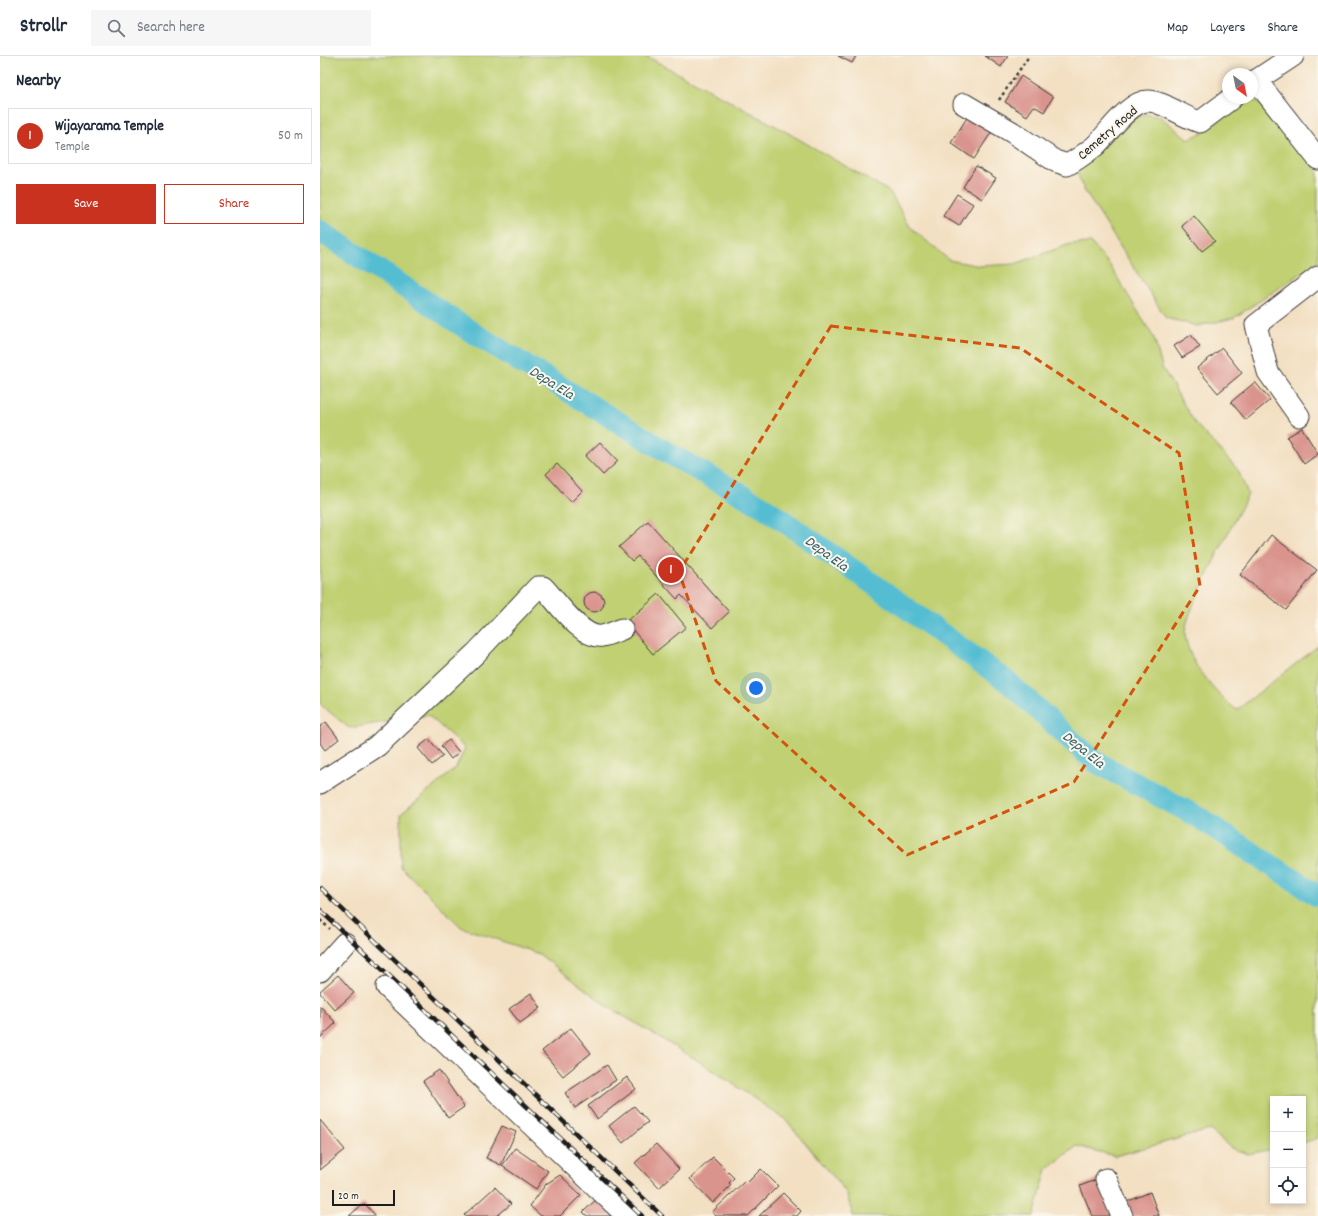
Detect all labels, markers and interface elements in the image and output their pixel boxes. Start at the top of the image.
search box [91,10,371,46]
text: Strollr [20,14,67,41]
icon: search [105,17,127,39]
text: Search here [137,17,205,39]
text: Map [1167,18,1188,38]
text: Layers [1210,18,1245,38]
text: Share [1267,18,1298,38]
north arrow [1222,68,1258,104]
text: Nearby [16,70,60,94]
street label: Cemetry Road [1074,102,1143,165]
text: Wijayarama Temple [55,116,164,138]
text: 1 [29,127,31,146]
text: 50 m [278,127,303,146]
text: Temple [55,138,90,157]
button: Save [16,184,156,224]
button: Share [164,184,304,224]
water label: Depa Ela [524,361,578,407]
water label: Depa Ela [799,531,853,579]
pin: 1 [658,555,684,585]
your location [746,678,766,698]
water label: Depa Ela [1057,727,1110,775]
map controls [1270,1096,1306,1204]
button: + [1270,1096,1306,1132]
button: − [1270,1132,1306,1168]
button: locate [1270,1168,1306,1204]
scale bar [332,1188,395,1207]
text: 20 m [338,1189,359,1205]

